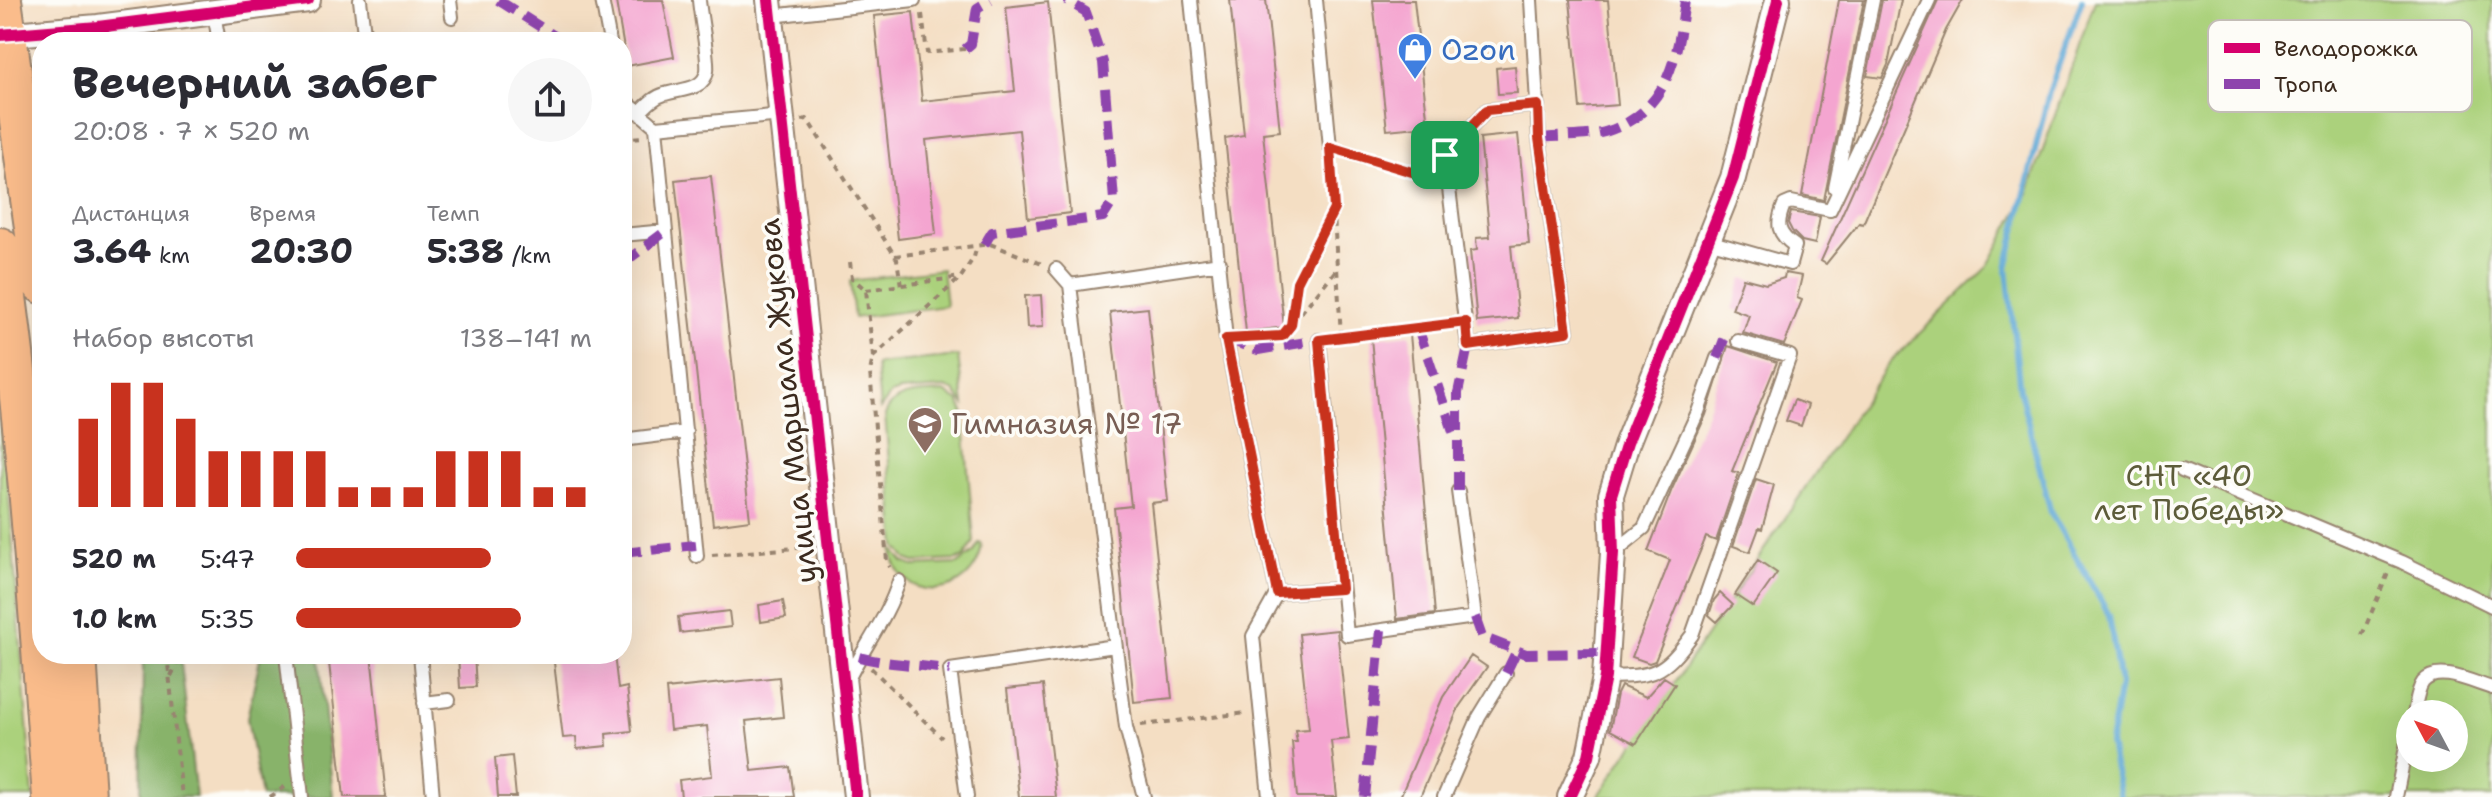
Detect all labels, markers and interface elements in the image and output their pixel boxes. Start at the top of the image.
legend [2208,20,2472,112]
place label: Ozon [1441,29,1516,70]
shop icon: Ozon [1396,31,1434,81]
text: Велодорожка [2274,34,2418,63]
text: Вечерний забег [72,53,437,112]
button: share [508,58,592,142]
text: Тропа [2274,70,2338,99]
text: 20:08 · 7 × 520 m [72,113,310,148]
pin [1411,121,1479,189]
icon: arrive [1423,133,1467,177]
text: Дистанция [72,199,190,228]
text: Время [249,199,316,228]
text: Темп [427,199,480,228]
street label: улица Маршала Жукова [748,216,827,586]
text: 3.64 [72,228,151,274]
text: 20:30 [249,228,353,274]
text: 5:38 [427,228,504,274]
text: km [151,241,190,270]
text: /km [504,241,551,270]
text: Набор высоты [72,320,254,355]
text: 138–141 m [460,320,592,355]
place label: Гимназия № 17 [951,403,1182,444]
school or university icon: Гимназия № 17 [906,405,944,455]
park label: СНТ «40 лет Победы» [2094,455,2284,530]
text: 520 m [72,541,156,576]
text: 5:47 [200,541,255,576]
text: 1.0 km [72,601,157,636]
text: 5:35 [200,601,254,636]
north arrow [2396,700,2468,772]
map controls [2396,700,2468,772]

